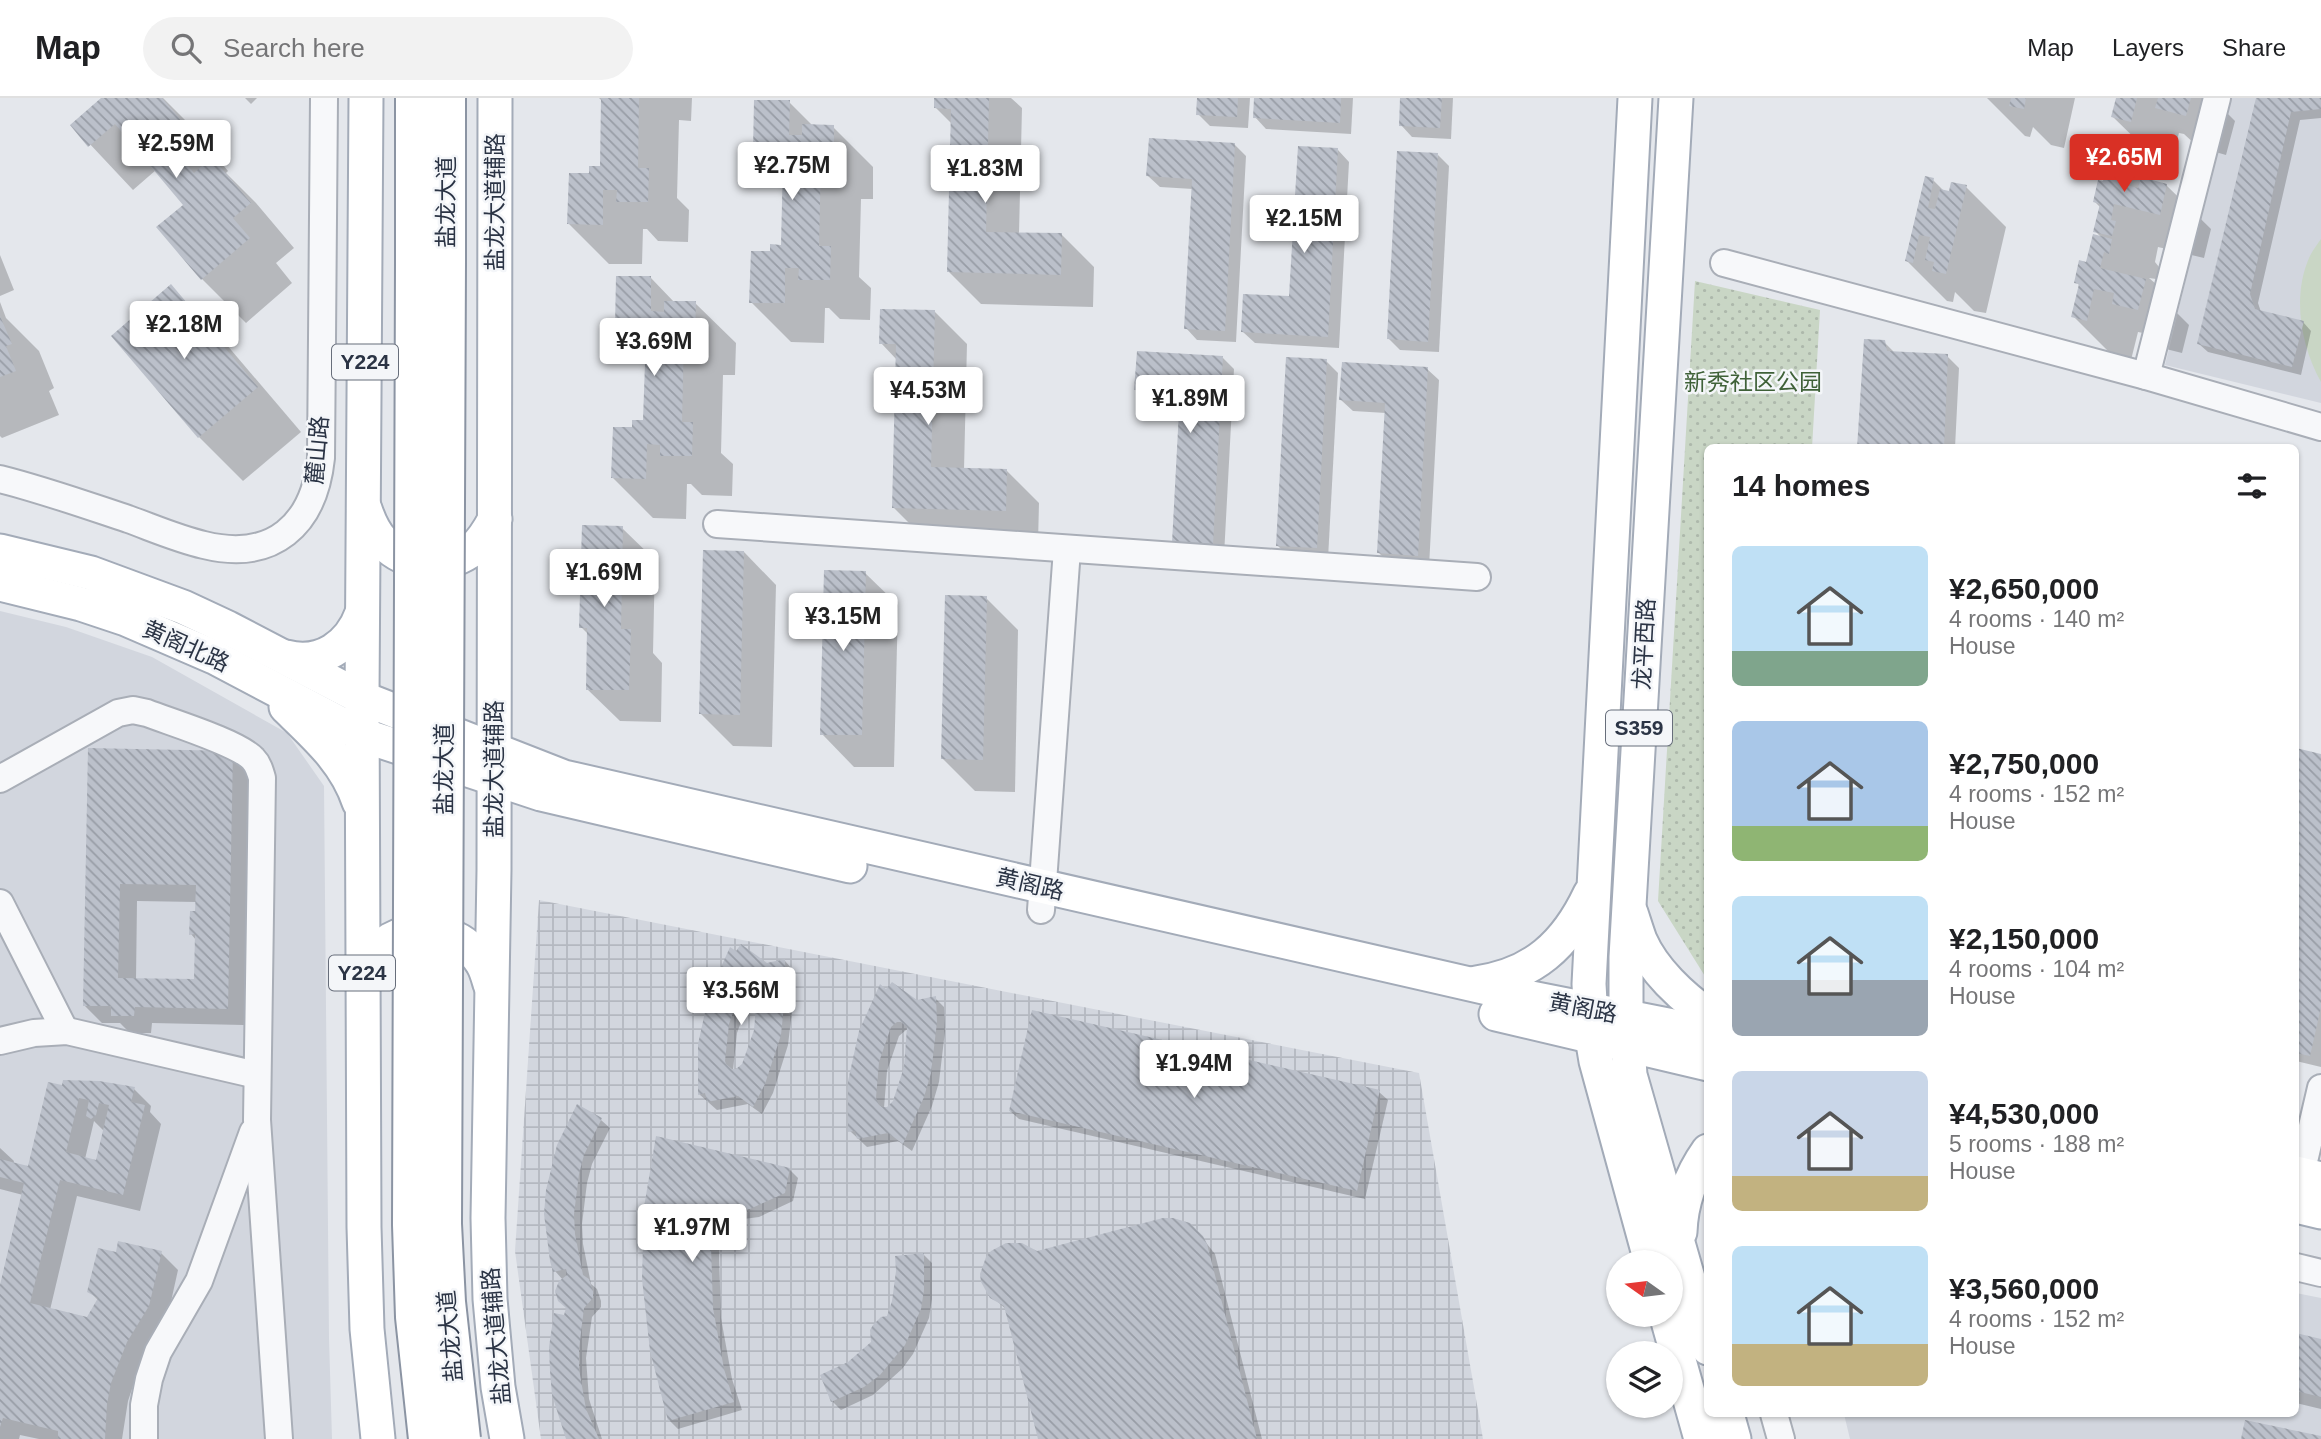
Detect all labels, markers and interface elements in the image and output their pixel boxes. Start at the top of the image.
search box [143,17,633,80]
text: Map [35,29,101,66]
icon: search [167,29,205,67]
text: Search here [223,33,365,63]
text: Map [2027,34,2074,61]
text: Layers [2112,34,2184,61]
text: Share [2222,34,2286,61]
pin: ¥2.59M [119,120,233,180]
text: ¥2.59M [138,130,214,156]
street label: 盐龙大道辅路 [482,133,508,271]
pin: ¥2.65M [2067,134,2181,194]
pin: ¥2.75M [735,142,849,202]
text: ¥2.65M [2086,144,2162,170]
pin: ¥1.83M [928,146,1042,205]
text: ¥2.75M [754,152,830,178]
text: ¥1.83M [947,155,1023,181]
street label: 盐龙大道 [433,156,459,248]
pin: ¥2.15M [1247,195,1361,255]
text: ¥2.15M [1266,205,1342,231]
pin: ¥2.18M [127,302,241,361]
text: ¥2.18M [146,311,222,337]
pin: ¥3.69M [597,318,711,378]
text: ¥3.69M [616,328,692,354]
road number: Y224 [332,344,398,380]
pin: ¥4.53M [871,368,985,427]
park label: 新秀社区公园 [1684,369,1822,395]
pin: ¥1.89M [1133,376,1247,435]
text: ¥4.53M [890,377,966,403]
text: ¥1.89M [1152,385,1228,411]
street label: 麓山路 [301,414,333,486]
icon: filters [2233,467,2271,505]
text: 14 homes [1732,469,1870,502]
pin: ¥1.69M [547,550,661,609]
text: ¥1.69M [566,559,642,585]
text: ¥2,650,000 [1949,572,2099,605]
icon: home [1788,574,1872,658]
pin: ¥3.15M [786,594,900,653]
street label: 龙平西路 [1629,597,1659,691]
text: ¥3.15M [805,603,881,629]
text: 4 rooms · 140 m² [1949,606,2124,632]
street label: 黄阁北路 [139,615,233,677]
text: House [1949,633,2015,659]
street label: 盐龙大道辅路 [481,700,507,838]
road number: S359 [1606,710,1672,746]
street label: 盐龙大道 [431,723,457,815]
text: ¥2,750,000 [1949,747,2099,780]
icon: home [1788,749,1872,833]
text: 4 rooms · 152 m² [1949,781,2124,807]
text: House [1949,808,2015,834]
street label: 黄阁路 [993,864,1067,904]
text: ¥2,150,000 [1949,922,2099,955]
icon: home [1788,924,1872,1008]
road number: Y224 [329,956,395,990]
text: 4 rooms · 104 m² [1949,956,2124,982]
pin: ¥3.56M [684,968,798,1027]
text: ¥3.56M [703,977,779,1003]
text: House [1949,983,2015,1009]
street label: 黄阁路 [1547,989,1619,1027]
pin: ¥1.94M [1137,1040,1251,1100]
text: ¥1.94M [1156,1050,1232,1076]
text: ¥4,530,000 [1949,1097,2099,1130]
icon: home [1788,1099,1872,1183]
text: 5 rooms · 188 m² [1949,1131,2124,1157]
text: House [1949,1158,2015,1184]
pin: ¥1.97M [635,1204,749,1264]
text: ¥1.97M [654,1214,730,1240]
north arrow [1606,1250,1684,1326]
map controls [1606,1250,1683,1418]
street label: 盐龙大道辅路 [477,1266,515,1406]
text: ¥3,560,000 [1949,1272,2099,1305]
icon: home [1788,1274,1872,1358]
street label: 盐龙大道 [433,1289,467,1383]
text: 4 rooms · 152 m² [1949,1306,2124,1332]
text: House [1949,1333,2015,1359]
button: layers [1606,1341,1683,1418]

